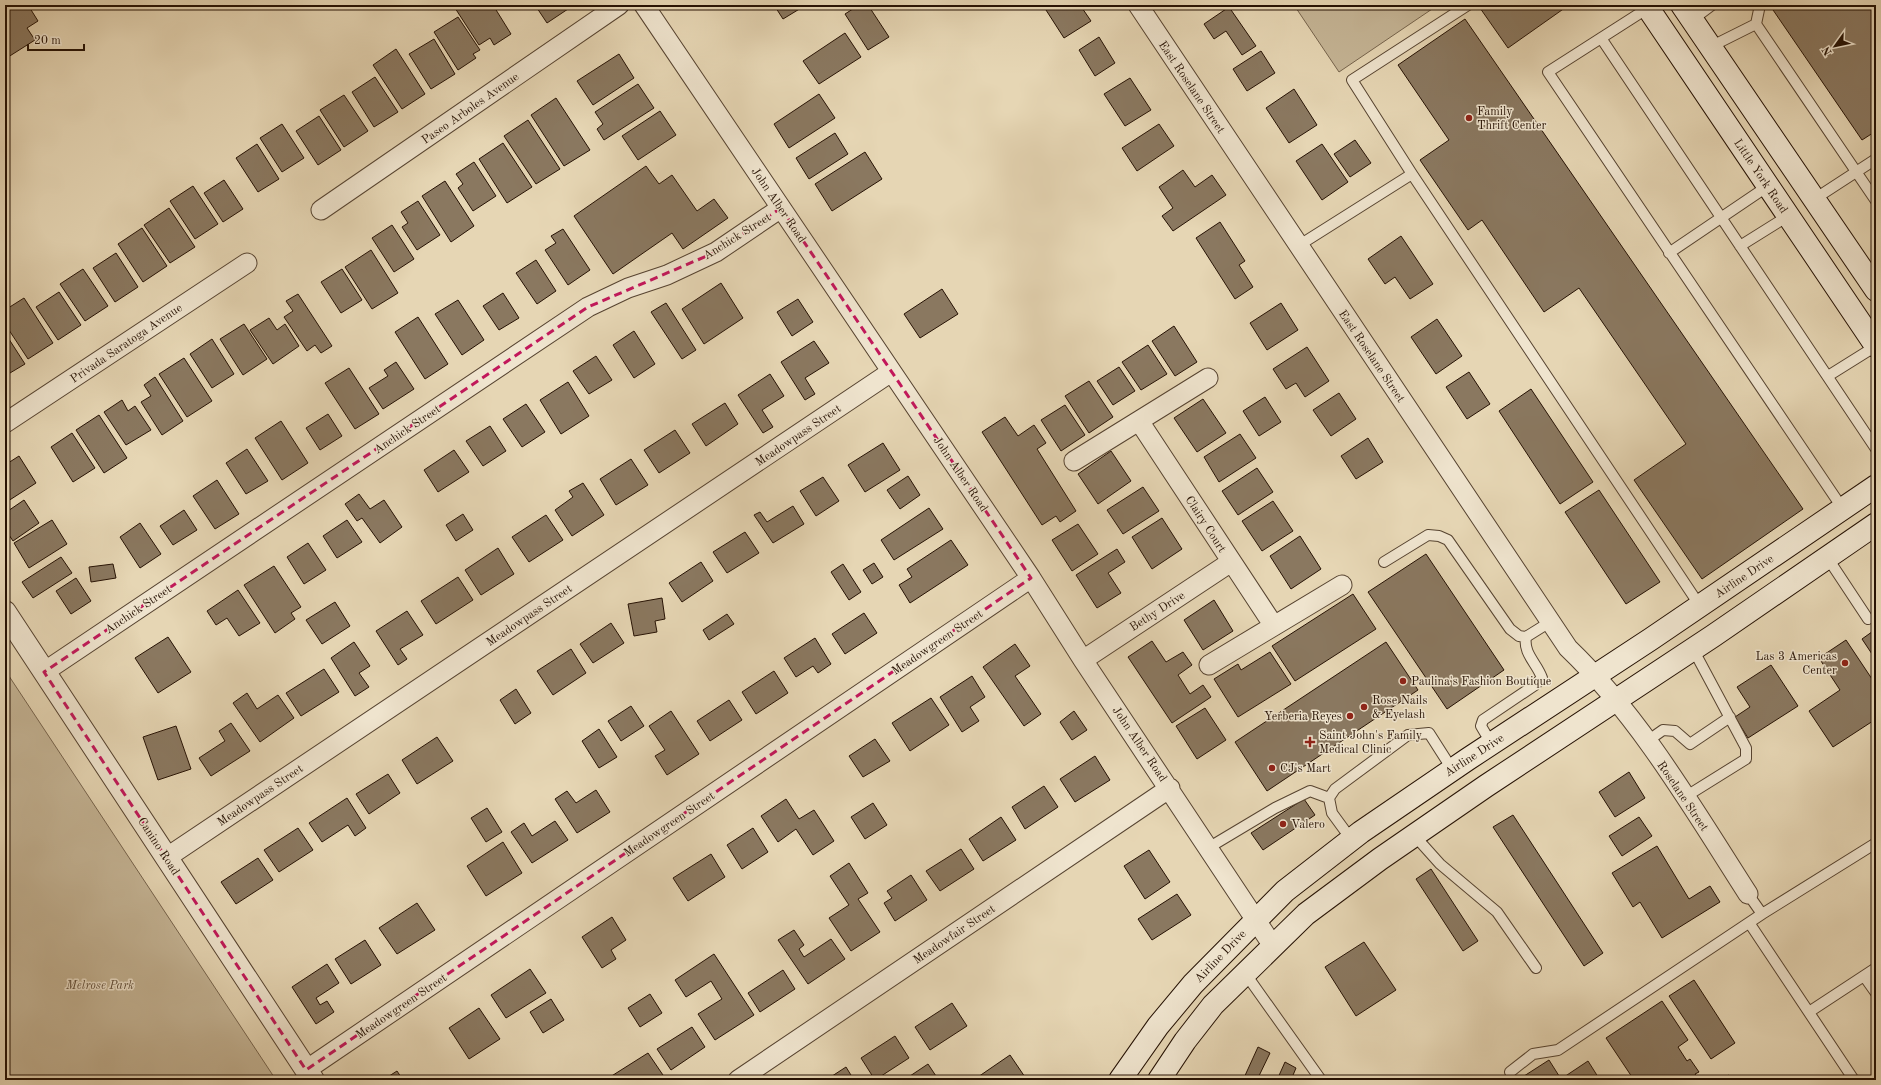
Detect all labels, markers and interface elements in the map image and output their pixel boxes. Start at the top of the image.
scale bar [28,26,84,52]
north arrow [1815,26,1855,66]
text: 20 m [34,35,61,47]
street label: East Roselane Street [1156,39,1227,136]
text: N [1821,44,1835,57]
street label: Paseo Arboles Avenue [420,71,522,147]
place label: Family Thrift Center [1477,106,1547,132]
marker: Family Thrift Center [1464,113,1474,123]
street label: Little York Road [1731,137,1789,216]
street label: John Alber Road [749,166,808,245]
street label: Anchick Street [702,211,773,262]
street label: Privada Saratoga Avenue [68,302,185,386]
street label: East Roselane Street [1336,308,1407,405]
street label: Anchick Street [372,403,443,456]
street label: Meadowpass Street [754,403,844,469]
street label: John Alber Road [931,435,990,514]
street label: Clairy Court [1183,494,1228,555]
street label: Airline Drive [1713,553,1776,601]
street label: Anchick Street [103,583,174,636]
street label: Meadowpass Street [485,583,575,649]
street label: Bethy Drive [1128,589,1188,634]
street label: Meadowgreen Street [890,608,985,678]
place label: Las 3 Americas Center [1755,651,1837,677]
marker: Las 3 Americas Center [1840,658,1850,668]
marker: Paulina's Fashion Boutique [1398,676,1408,686]
place label: Paulina's Fashion Boutique [1411,676,1552,688]
place label: Rose Nails & Eyelash [1372,695,1428,721]
marker: Rose Nails & Eyelash [1359,702,1369,712]
street label: John Alber Road [1110,705,1169,784]
place label: Yerberia Reyes [1264,711,1342,723]
marker: Yerberia Reyes [1345,711,1355,721]
place label: Saint John's Family Medical Clinic [1319,730,1423,756]
street label: Airline Drive [1443,732,1507,779]
marker: Saint John's Family Medical Clinic [1304,736,1316,748]
street label: Roselane Street [1654,759,1710,834]
street label: Meadowpass Street [216,763,306,829]
marker: CJ's Mart [1267,763,1277,773]
place label: CJ's Mart [1280,763,1331,775]
street label: Meadowgreen Street [622,790,717,860]
street label: Canino Road [135,816,181,878]
marker: Valero [1278,819,1288,829]
place label: Valero [1291,819,1325,831]
street label: Meadowfair Street [911,903,998,967]
street label: Airline Drive [1193,928,1249,985]
street label: Meadowgreen Street [354,972,449,1042]
park label: Melrose Park [65,980,134,992]

